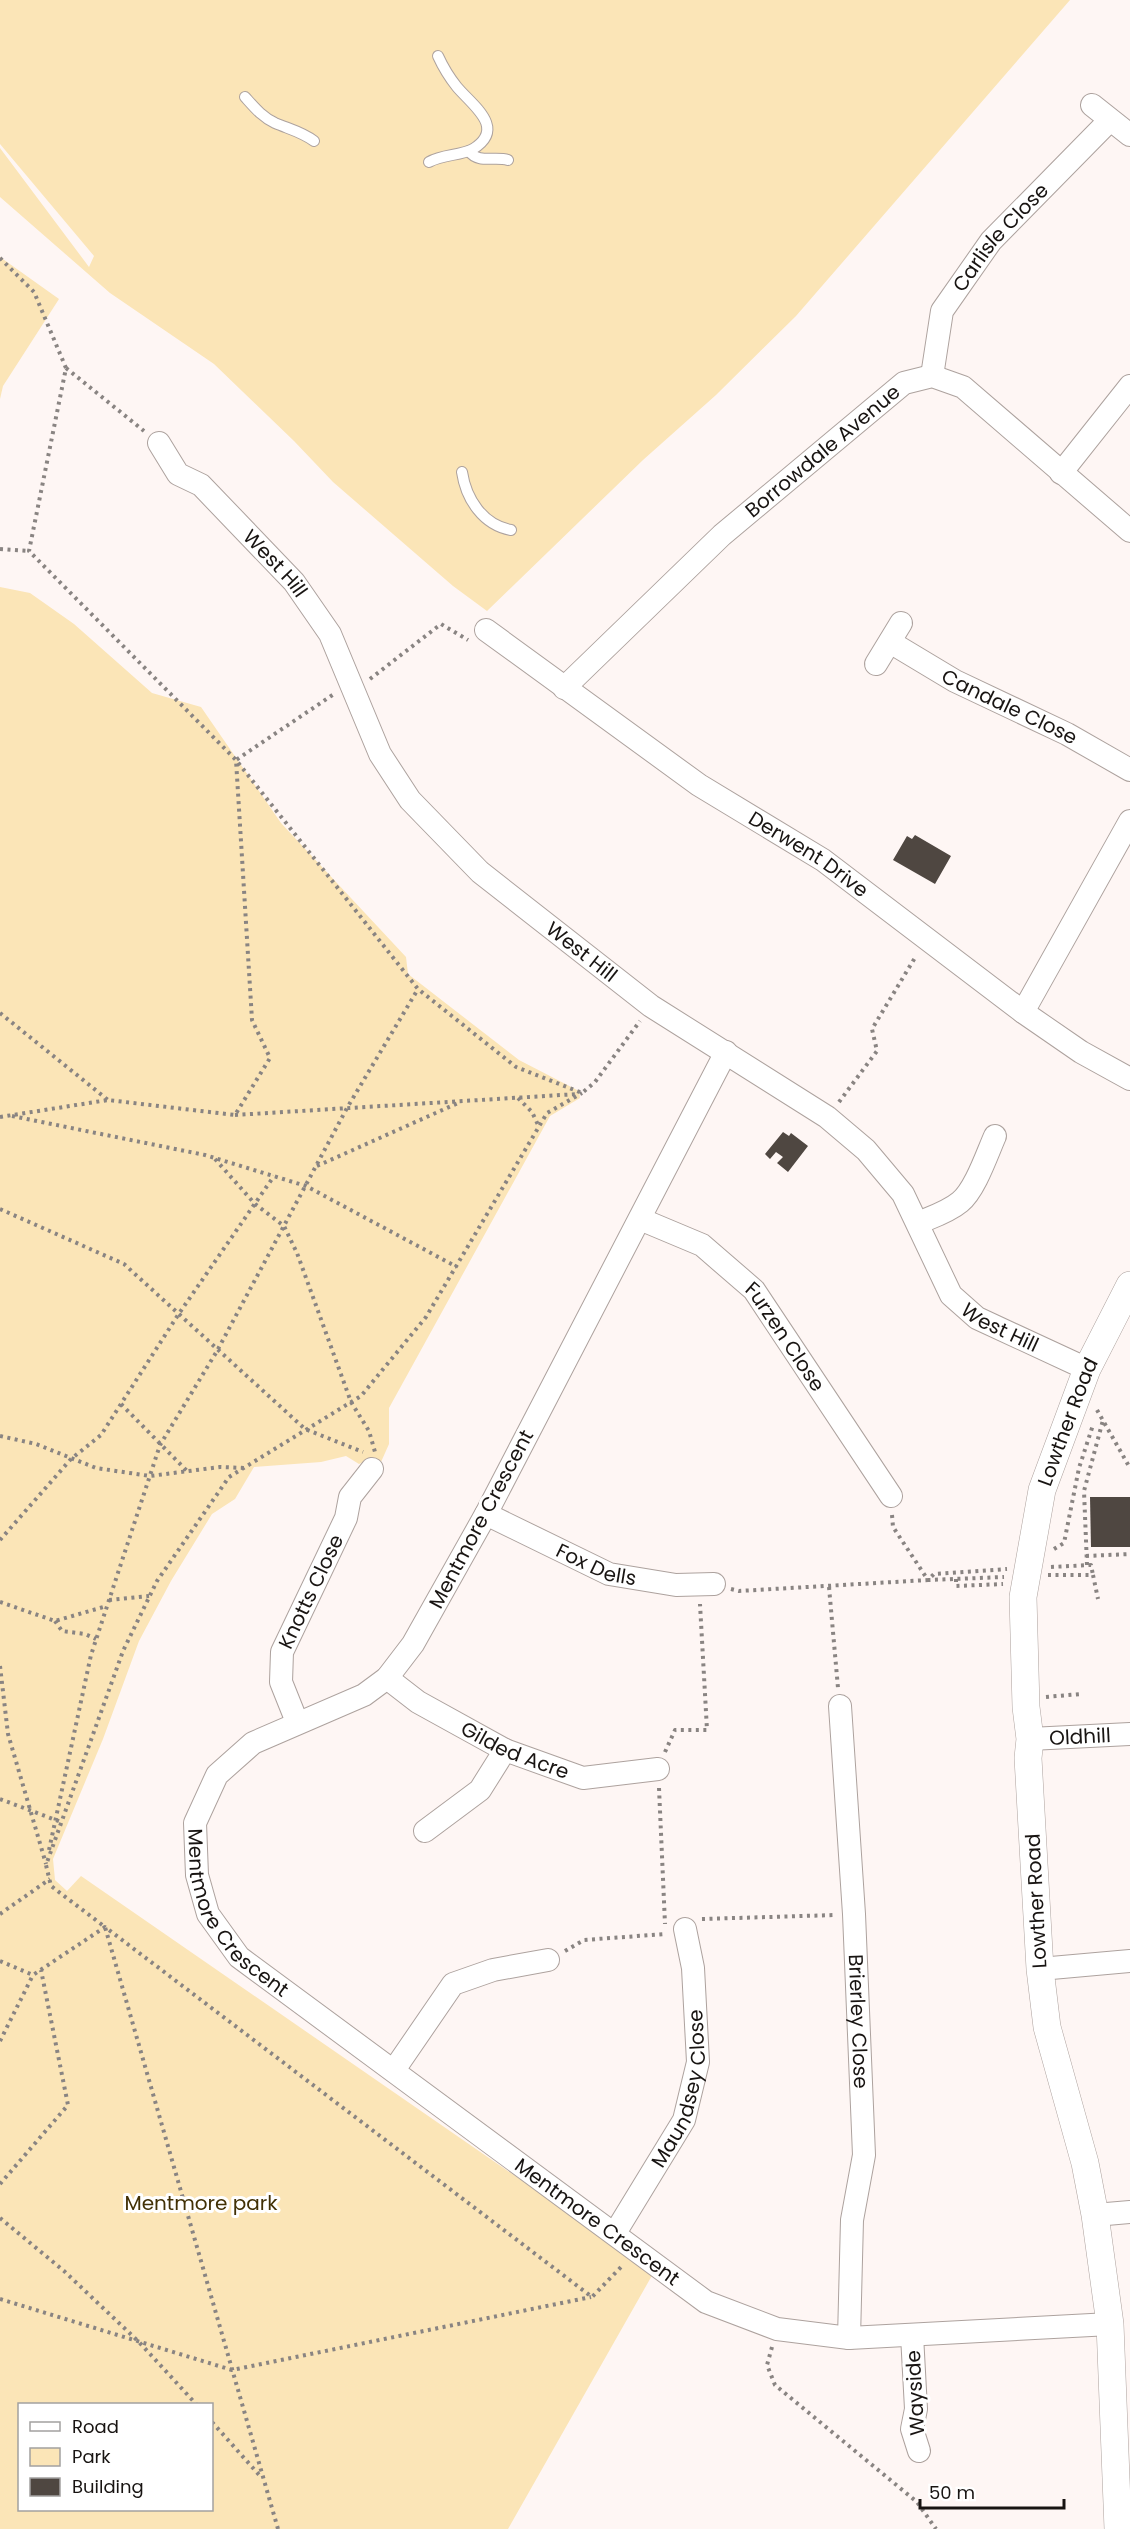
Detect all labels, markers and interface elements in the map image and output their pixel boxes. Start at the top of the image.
street label: Carlisle Close [946,177,1055,297]
street label: Borrowdale Avenue [739,378,906,524]
street label: West Hill [237,523,314,603]
street label: Candale Close [936,662,1083,751]
street label: Derwent Drive [743,804,874,904]
street label: West Hill [540,915,623,988]
street label: Furzen Close [740,1275,832,1397]
street label: West Hill [955,1296,1043,1359]
street label: Lowther Road [1031,1353,1105,1490]
street label: Mentmore Crescent [422,1425,540,1613]
street label: Knotts Close [271,1530,350,1654]
street label: Fox Dells [551,1536,638,1592]
street label: Gilded Acre [456,1714,573,1786]
street label: Oldhill [1048,1721,1111,1752]
street label: Mentmore Crescent [181,1828,295,2003]
street label: Lowther Road [1018,1833,1054,1969]
street label: Brierley Close [842,1954,875,2089]
street label: Maundsey Close [644,2009,712,2173]
street label: Mentmore Crescent [509,2151,686,2292]
park label: Mentmore park [124,2189,278,2217]
street label: Wayside [899,2350,931,2436]
legend [18,2403,213,2511]
text: Road [72,2414,119,2439]
text: Park [72,2444,111,2469]
scale bar [920,2472,1064,2510]
text: Building [72,2474,144,2499]
text: 50 m [929,2480,975,2505]

